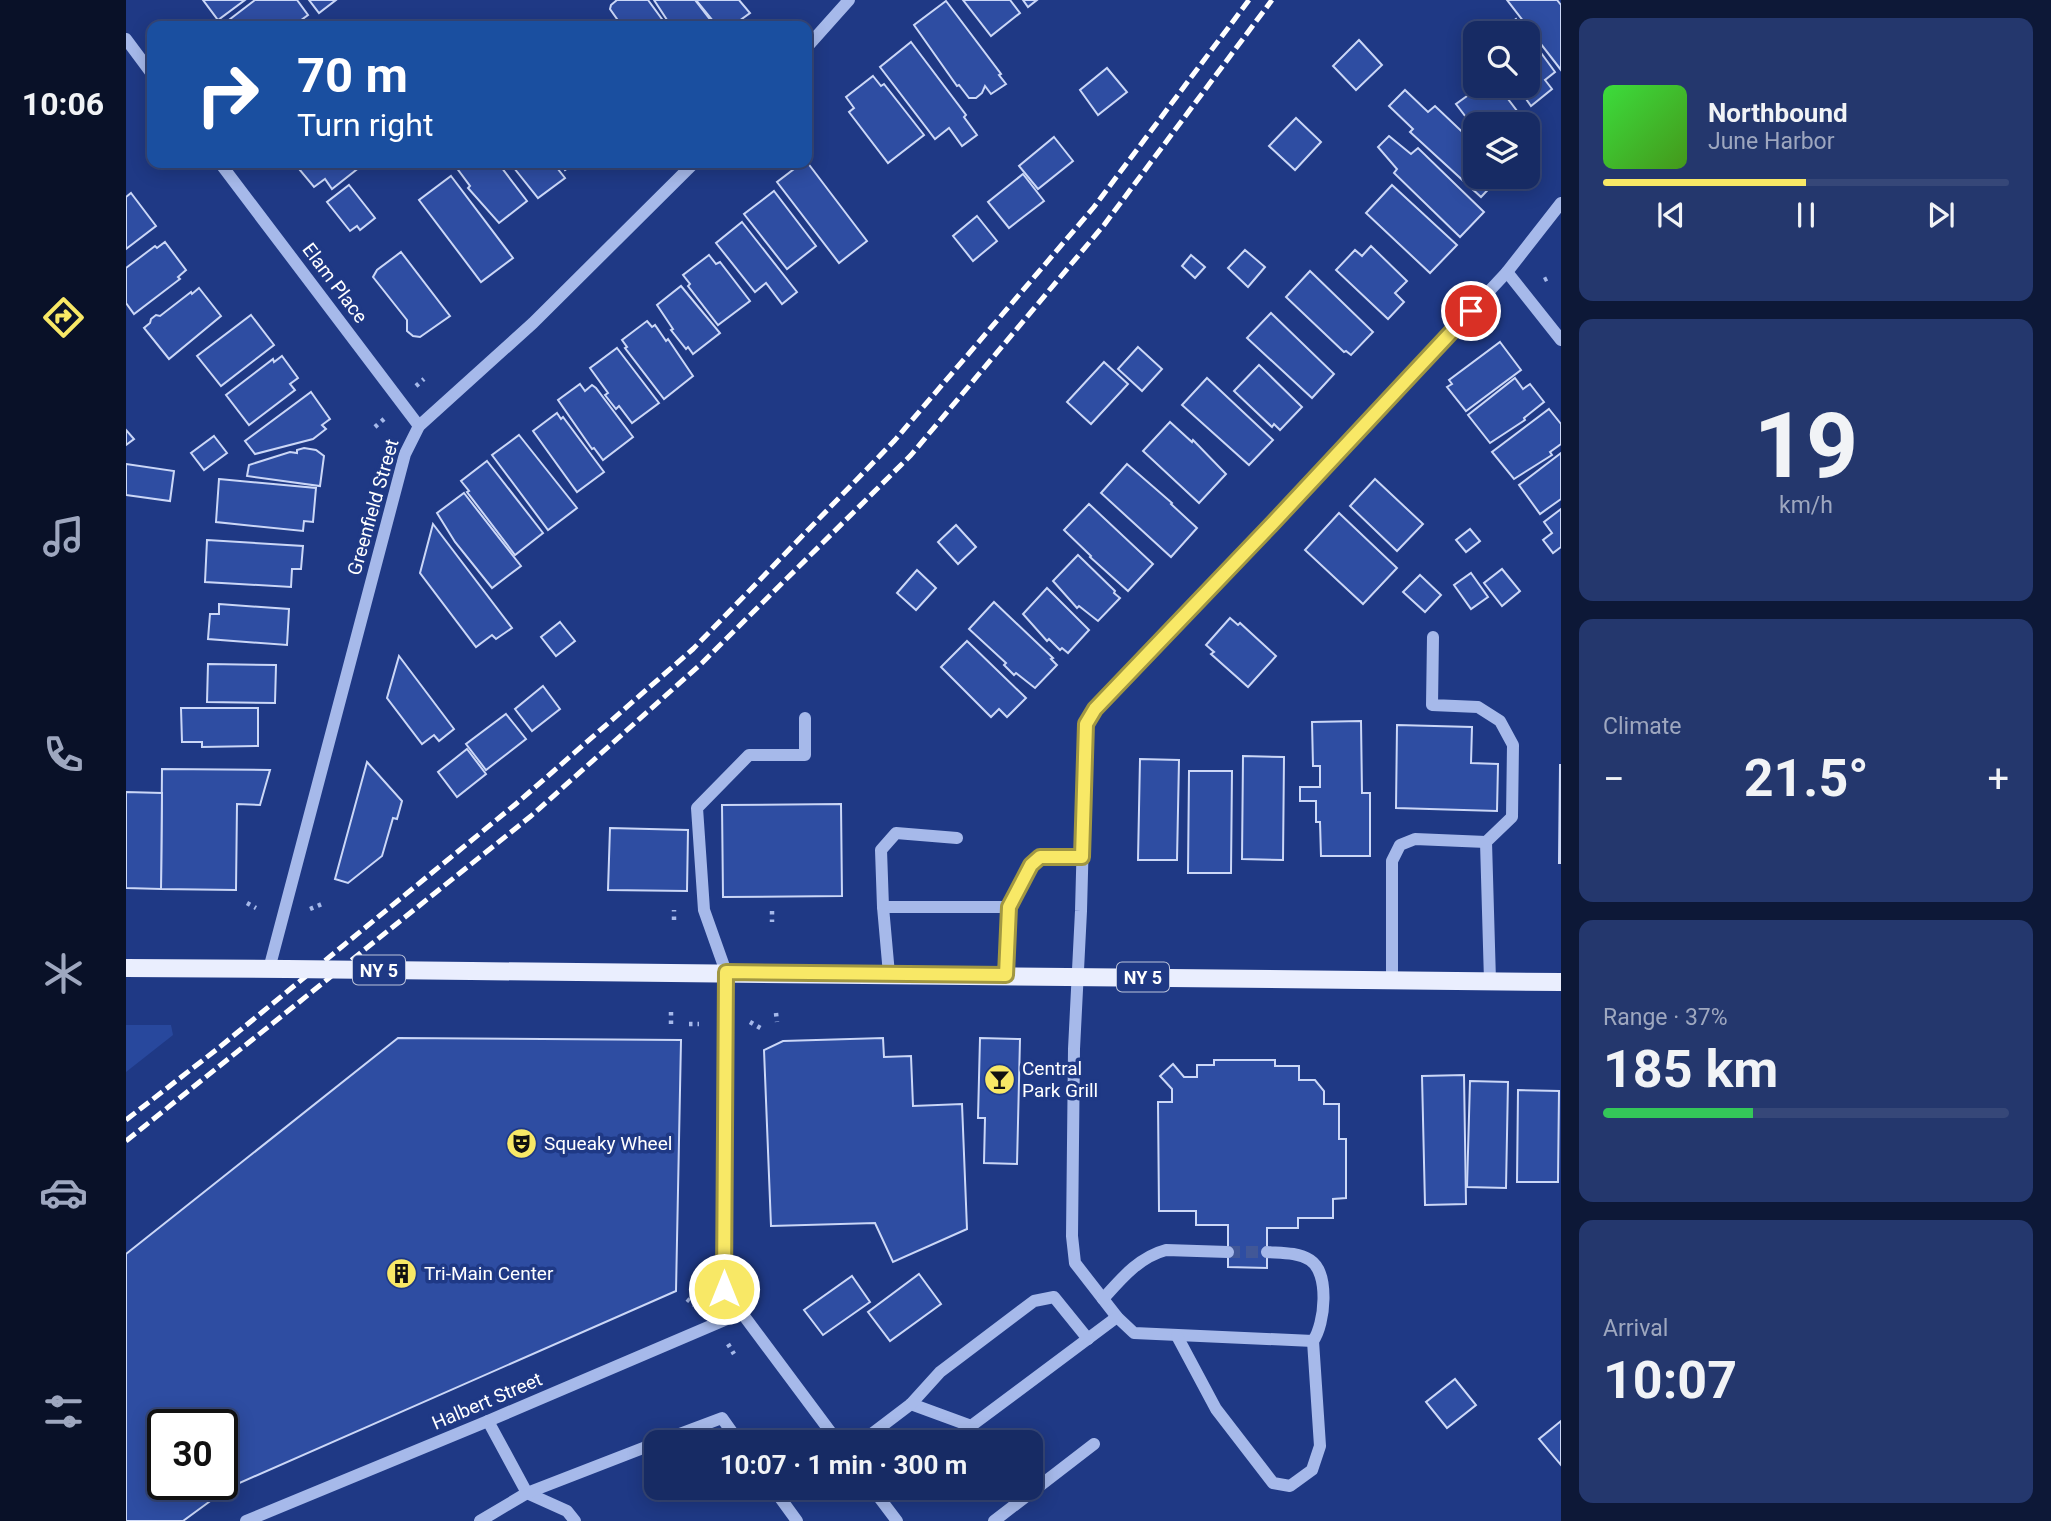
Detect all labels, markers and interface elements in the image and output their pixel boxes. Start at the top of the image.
map controls [1463,21,1540,189]
button: search [1463,21,1540,98]
text: 70 m [297,47,408,104]
icon: right [182,49,273,140]
text: 10:06 [22,85,104,123]
text: Northbound [1708,98,1848,128]
text: Turn right [297,106,433,144]
button: layers [1463,112,1540,189]
text: June Harbor [1708,128,1835,155]
icon: previous [1652,196,1690,234]
icon: pause [1787,196,1825,234]
icon: next [1922,196,1960,234]
street label: Elam Place [298,239,372,327]
pin [1441,281,1501,341]
icon: arrive [1452,292,1490,330]
icon: directions [39,293,88,342]
text: 19 [1754,393,1858,499]
street label: Greenfield Street [343,436,403,578]
text: km/h [1779,492,1833,519]
icon: music [39,512,88,561]
text: Climate [1603,713,1682,740]
icon: phone [39,730,88,779]
text: 21.5° [1744,748,1869,809]
text: − [1603,757,1625,801]
text: + [1987,757,2009,801]
icon: climate [39,949,88,998]
road number: NY 5 [353,956,405,985]
road number: NY 5 [1117,962,1169,992]
text: Range · 37% [1603,1004,1728,1031]
text: 185 km [1603,1039,1778,1100]
place label: Central Park Grill [1022,1057,1098,1102]
bar icon: Central Park Grill [982,1062,1016,1096]
theatre icon: Squeaky Wheel [504,1126,538,1160]
place label: Squeaky Wheel [544,1132,672,1155]
icon: car [39,1168,88,1217]
position arrow [687,1252,761,1326]
building icon: Tri-Main Center [384,1256,418,1290]
place label: Tri-Main Center [424,1262,554,1285]
text: Arrival [1603,1315,1668,1342]
text: 10:07 [1603,1350,1737,1411]
street label: Halbert Street [429,1368,545,1434]
icon: filters [39,1387,88,1436]
speed limit sign: 30 [147,1409,238,1500]
text: 10:07 · 1 min · 300 m [720,1450,967,1480]

